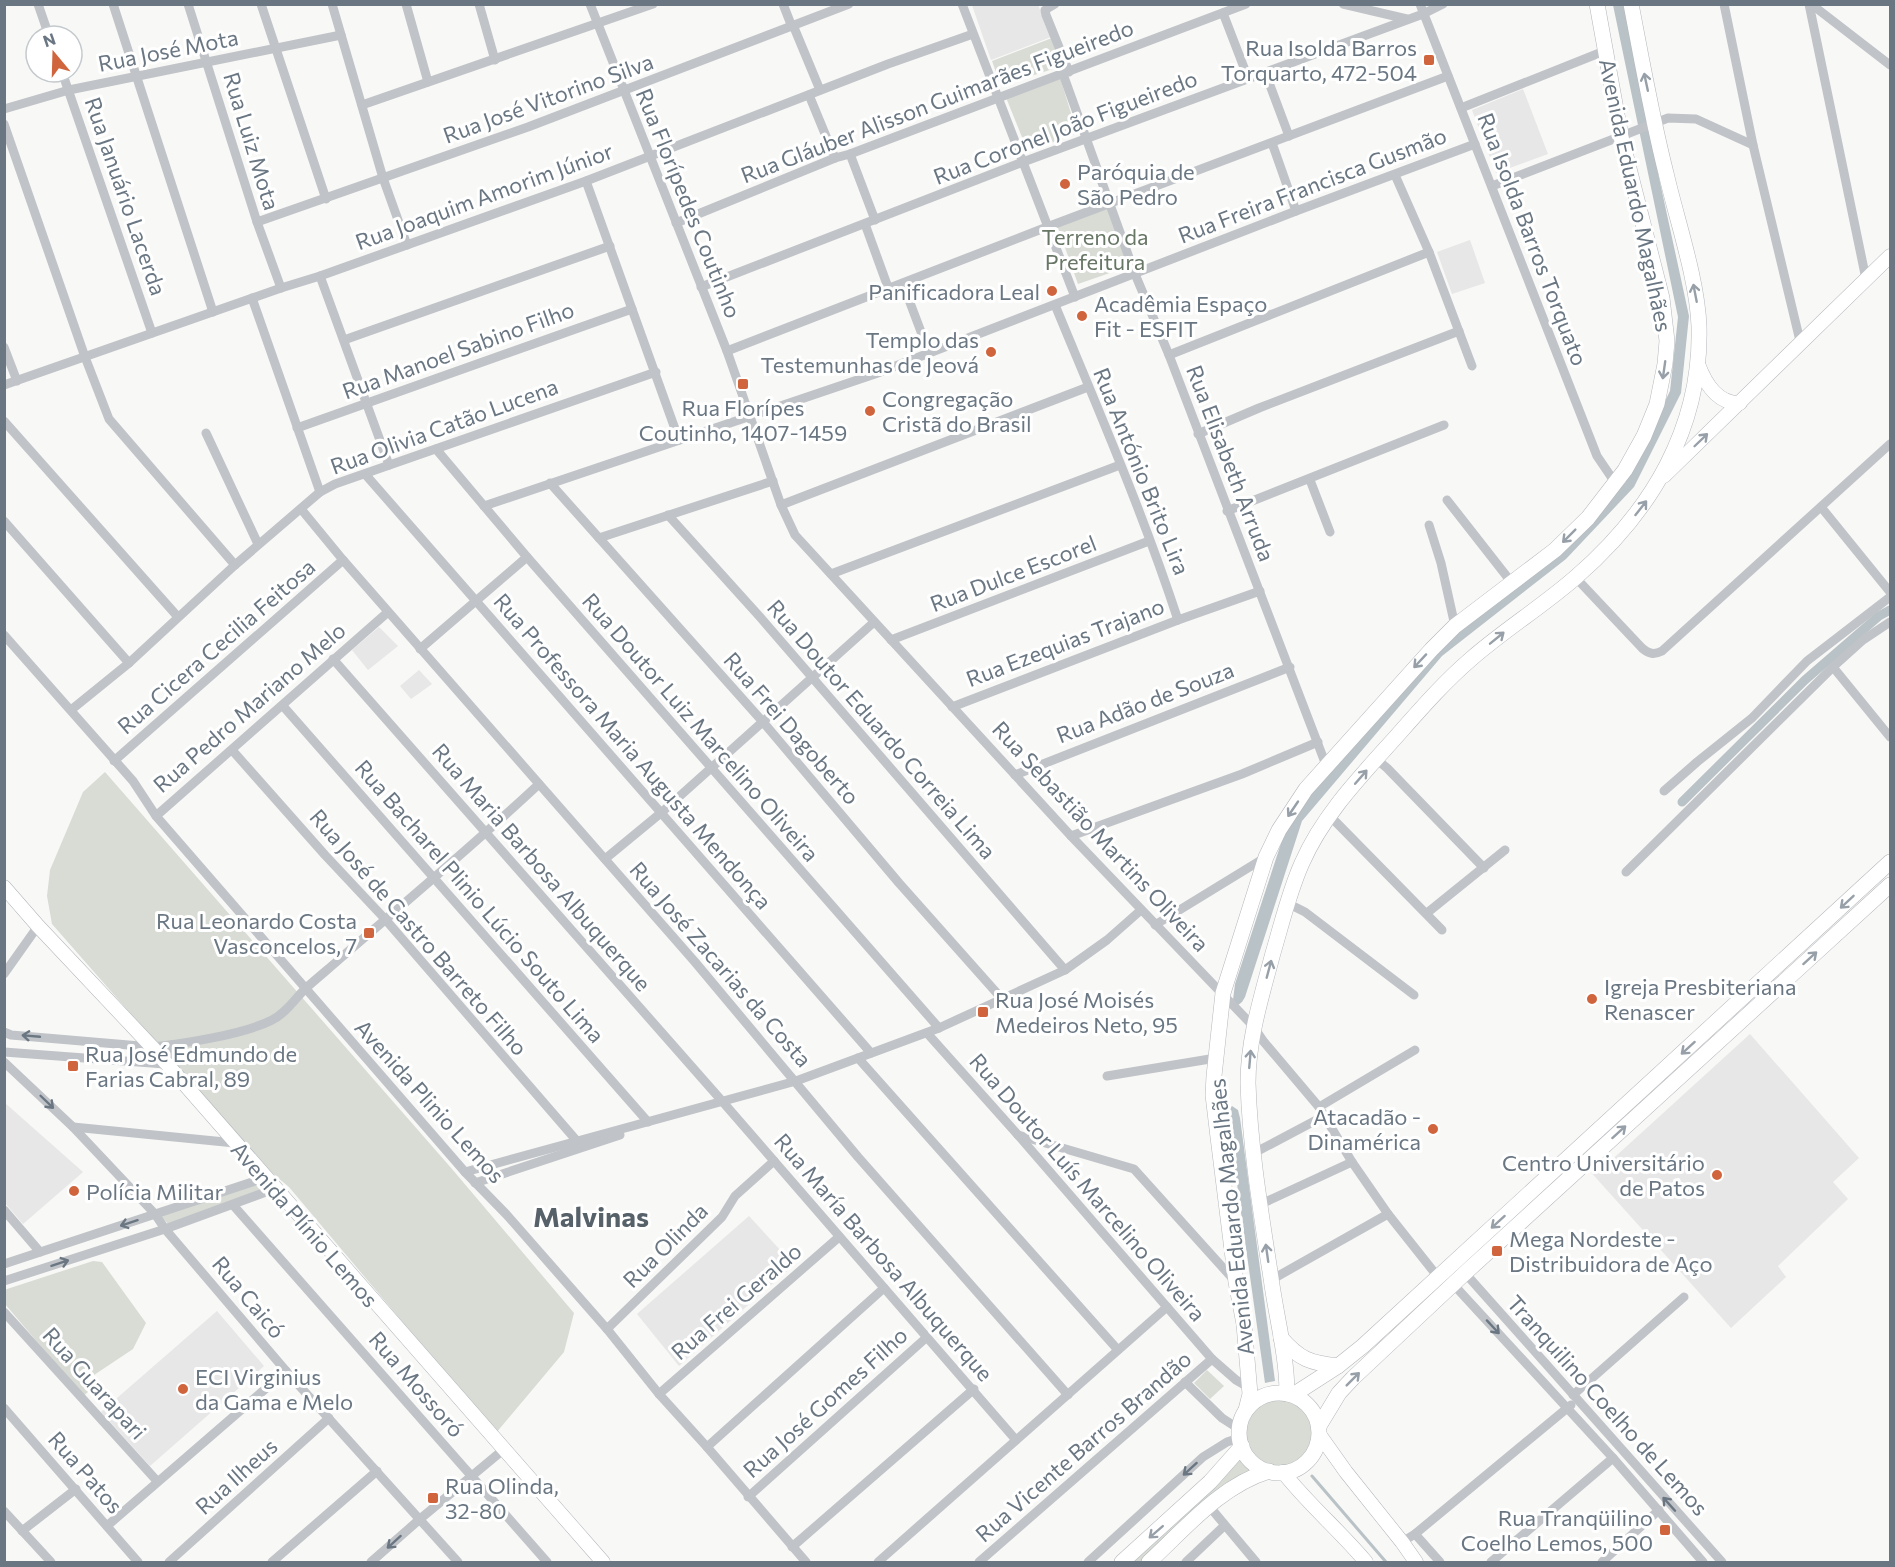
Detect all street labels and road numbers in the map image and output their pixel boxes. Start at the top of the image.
street label: Rua Gláuber Alisson Guimarães Figueiredo [737,13,1137,189]
street label: Rua José Mota [96,23,240,77]
street label: Rua José Vitorino Silva [439,47,657,149]
street label: Avenida Eduardo Magalhães [1594,56,1678,334]
street label: Rua Coronel João Figueiredo [929,64,1201,190]
street label: Rua Luiz Mota [218,69,286,213]
street label: Rua Florípedes Coutinho [631,84,747,322]
street label: Rua Januário Lacerda [79,93,173,299]
street label: Rua Isolda Barros Torquato [1472,109,1594,369]
street label: Rua Freira Francisca Gusmão [1174,121,1450,249]
street label: Rua Joaquim Amorim Júnior [352,137,617,255]
street label: Rua Manoel Sabino Filho [338,295,578,405]
street label: Rua Elisabeth Arruda [1181,361,1281,565]
street label: Rua António Brito Lira [1088,363,1196,579]
street label: Rua Olivia Catão Lucena [326,372,562,480]
street label: Rua Dulce Escorel [926,529,1100,617]
street label: Rua Cicera Cecilia Feitosa [112,553,320,739]
street label: Rua Doutor Luiz Marcelino Oliveira [577,587,825,867]
street label: Rua Professora Maria Augusta Mendonça [488,588,778,914]
street label: Rua Ezequias Trajano [962,592,1168,692]
street label: Rua Doutor Eduardo Correia Lima [762,594,1002,864]
street label: Rua Pedro Mariano Melo [147,616,351,798]
street label: Rua Frei Dagoberto [719,646,865,810]
street label: Rua Adão de Souza [1052,656,1238,748]
street label: Rua Sebastião Martins Oliveira [987,715,1215,957]
street label: Rua Maria Barbosa Albuquerque [427,738,657,996]
street label: Rua Bacharel Plinio Lúcio Souto Lima [350,754,610,1048]
street label: Rua José de Castro Barreto Filho [305,803,533,1061]
street label: Rua José Zacarias da Costa [624,856,818,1072]
street label: Avenida Plinio Lemos [350,1014,510,1188]
street label: Rua Doutor Luís Marcelino Oliveira [964,1048,1212,1326]
street label: Avenida Eduardo Magalhães [1203,1077,1259,1357]
street label: Rua María Barbosa Albuquerque [769,1128,999,1386]
street label: Avenida Plínio Lemos [226,1136,384,1312]
street label: Rua Olinda [617,1197,713,1293]
street label: Rua Frei Geraldo [665,1237,807,1365]
street label: Rua Caicó [207,1250,291,1344]
street label: Tranquilino Coelho de Lemos [1502,1289,1714,1521]
street label: Rua Guarapari [38,1321,152,1445]
street label: Rua José Gomes Filho [737,1321,913,1483]
street label: Rua Mossoró [364,1326,470,1442]
street label: Rua Vicente Barros Brandão [969,1345,1197,1547]
street label: Rua Patos [43,1426,129,1518]
street label: Rua Ilheus [189,1432,283,1520]

